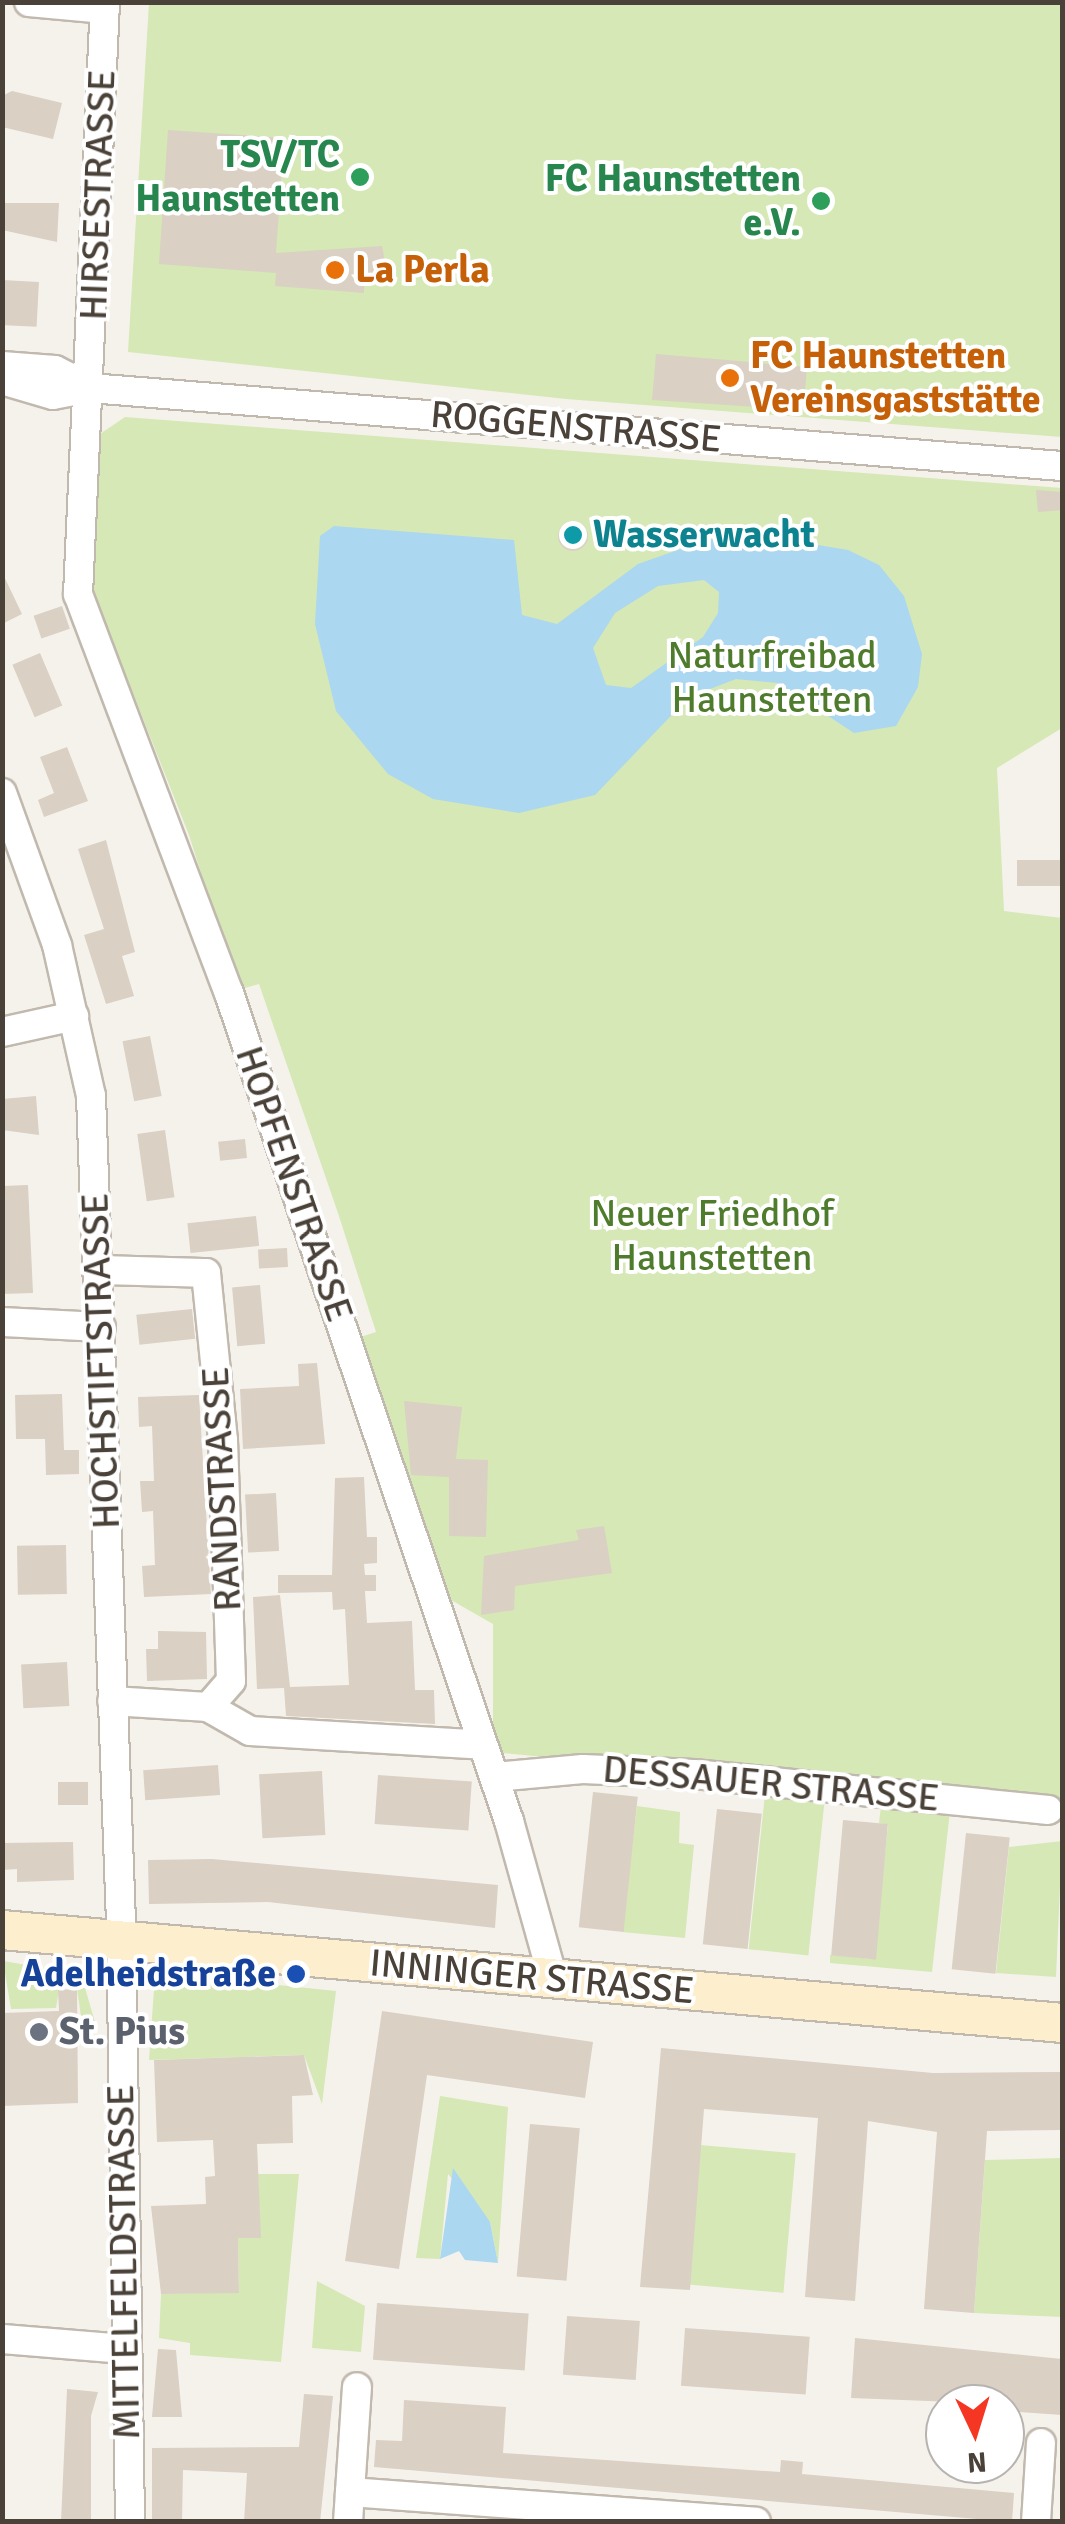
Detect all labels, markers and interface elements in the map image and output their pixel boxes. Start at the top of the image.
street label: HIRSESTRASSE [71,69,125,321]
place label: TSV/TC Haunstetten [135,132,340,222]
place label: FC Haunstetten e.V. [545,156,801,245]
marker: TSV/TC Haunstetten [349,166,371,188]
marker: FC Haunstetten e.V. [810,190,832,212]
place label: La Perla [355,247,490,293]
marker: La Perla [324,259,346,281]
place label: FC Haunstetten Vereinsgaststätte [750,333,1041,422]
marker: FC Haunstetten Vereinsgaststätte [719,367,741,389]
street label: ROGGENSTRASSE [429,392,723,462]
place label: Wasserwacht [593,512,815,558]
marker: Wasserwacht [562,524,584,546]
park label: Naturfreibad Haunstetten [667,633,877,722]
street label: HOPFENSTRASSE [226,1040,362,1328]
park label: Neuer Friedhof Haunstetten [591,1191,833,1280]
street label: HOCHSTIFTSTRASSE [72,1192,130,1530]
street label: RANDSTRASSE [193,1365,251,1613]
street label: DESSAUER STRASSE [601,1747,941,1821]
street label: INNINGER STRASSE [368,1940,696,2014]
place label: Adelheidstraße [20,1951,276,1997]
marker: Adelheidstraße [285,1963,307,1985]
place label: St. Pius [59,2009,185,2055]
marker: St. Pius [28,2021,50,2043]
street label: MITTELFELDSTRASSE [98,2084,150,2440]
north arrow [925,2384,1025,2484]
text: N [966,2444,988,2480]

